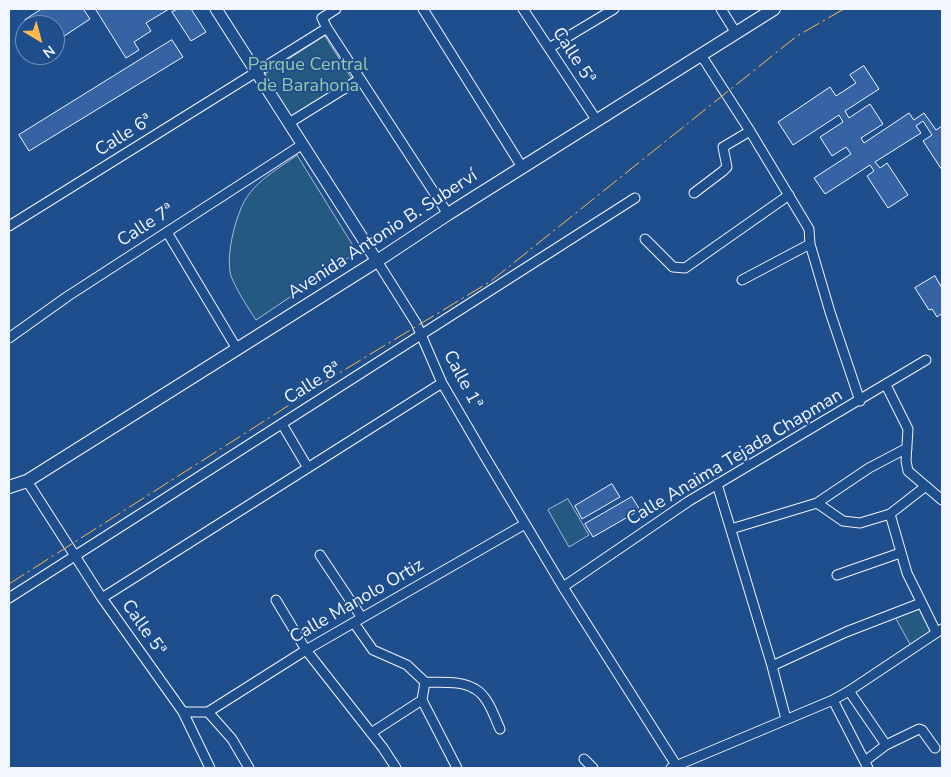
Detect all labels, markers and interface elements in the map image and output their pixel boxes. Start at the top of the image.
north arrow [15,15,65,65]
street label: Calle 5ª [547,24,599,88]
text: N [39,41,59,62]
park label: Parque Central de Barahona [248,55,368,98]
street label: Calle 6ª [92,110,156,162]
street label: Avenida Antonio B. Suberví [284,166,482,304]
street label: Calle 7ª [114,200,178,252]
street label: Calle 1ª [438,347,486,413]
street label: Calle 8ª [281,358,345,410]
street label: Calle Anaima Tejada Chapman [623,385,847,531]
street label: Calle Manolo Ortiz [286,555,428,649]
street label: Calle 5ª [116,596,170,660]

